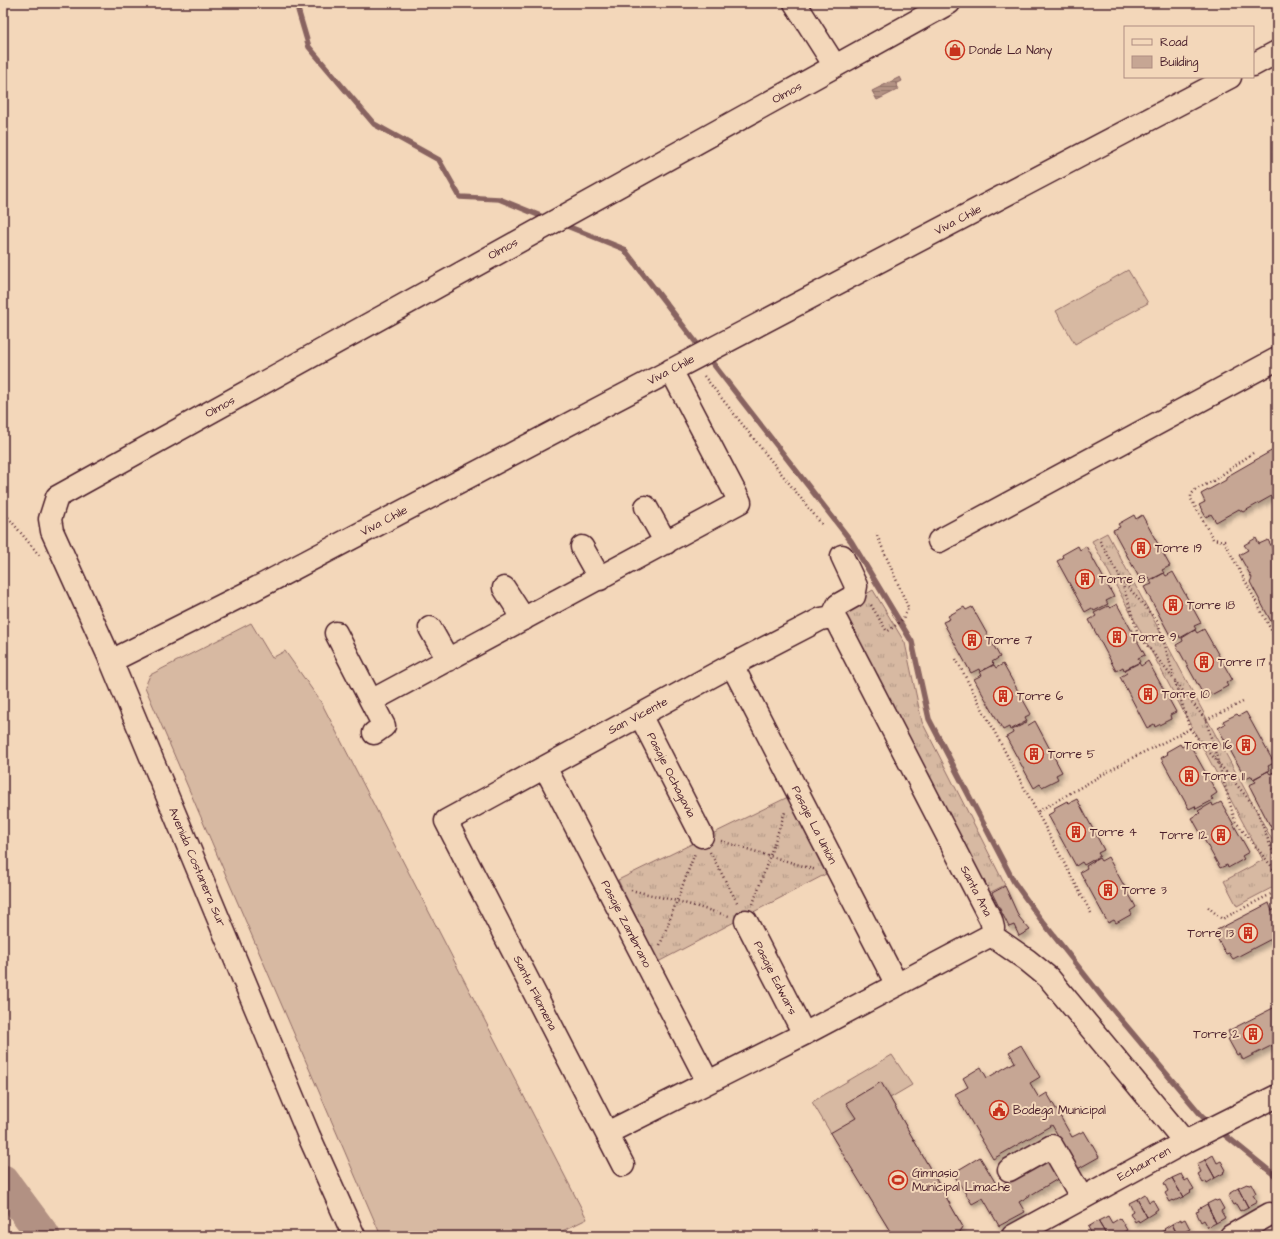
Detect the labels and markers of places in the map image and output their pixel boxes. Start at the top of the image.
shop icon: Donde La Nany [944,39,966,61]
place label: Donde La Nany [969,42,1053,60]
building icon: Torre 19 [1130,537,1152,559]
place label: Torre 19 [1155,540,1202,557]
building icon: Torre 8 [1074,568,1096,590]
place label: Torre 8 [1099,571,1146,588]
building icon: Torre 18 [1162,594,1184,616]
place label: Torre 18 [1187,597,1235,614]
building icon: Torre 9 [1106,626,1128,648]
building icon: Torre 7 [961,629,983,651]
place label: Torre 9 [1131,629,1177,646]
place label: Torre 7 [986,632,1033,649]
building icon: Torre 17 [1193,651,1215,673]
place label: Torre 17 [1218,654,1266,671]
building icon: Torre 10 [1137,683,1159,705]
building icon: Torre 6 [992,685,1014,707]
place label: Torre 10 [1162,686,1210,703]
place label: Torre 6 [1017,688,1064,705]
building icon: Torre 16 [1235,734,1257,756]
place label: Torre 16 [1184,737,1232,754]
building icon: Torre 5 [1023,743,1045,765]
place label: Torre 5 [1048,746,1096,763]
building icon: Torre 11 [1178,765,1200,787]
place label: Torre 11 [1203,768,1245,785]
building icon: Torre 4 [1065,821,1087,843]
place label: Torre 4 [1090,824,1137,841]
building icon: Torre 12 [1210,824,1232,846]
place label: Torre 12 [1160,827,1207,844]
building icon: Torre 3 [1097,879,1119,901]
place label: Torre 3 [1122,882,1167,899]
building icon: Torre 13 [1237,922,1259,944]
place label: Torre 13 [1188,925,1234,942]
building icon: Torre 2 [1242,1023,1264,1045]
place label: Torre 2 [1193,1026,1239,1043]
public building icon: Bodega Municipal [988,1099,1010,1121]
place label: Bodega Municipal [1013,1102,1106,1120]
place label: Gimnasio Municipal Limache [912,1165,1011,1196]
sports icon: Gimnasio Municipal Limache [887,1169,909,1191]

